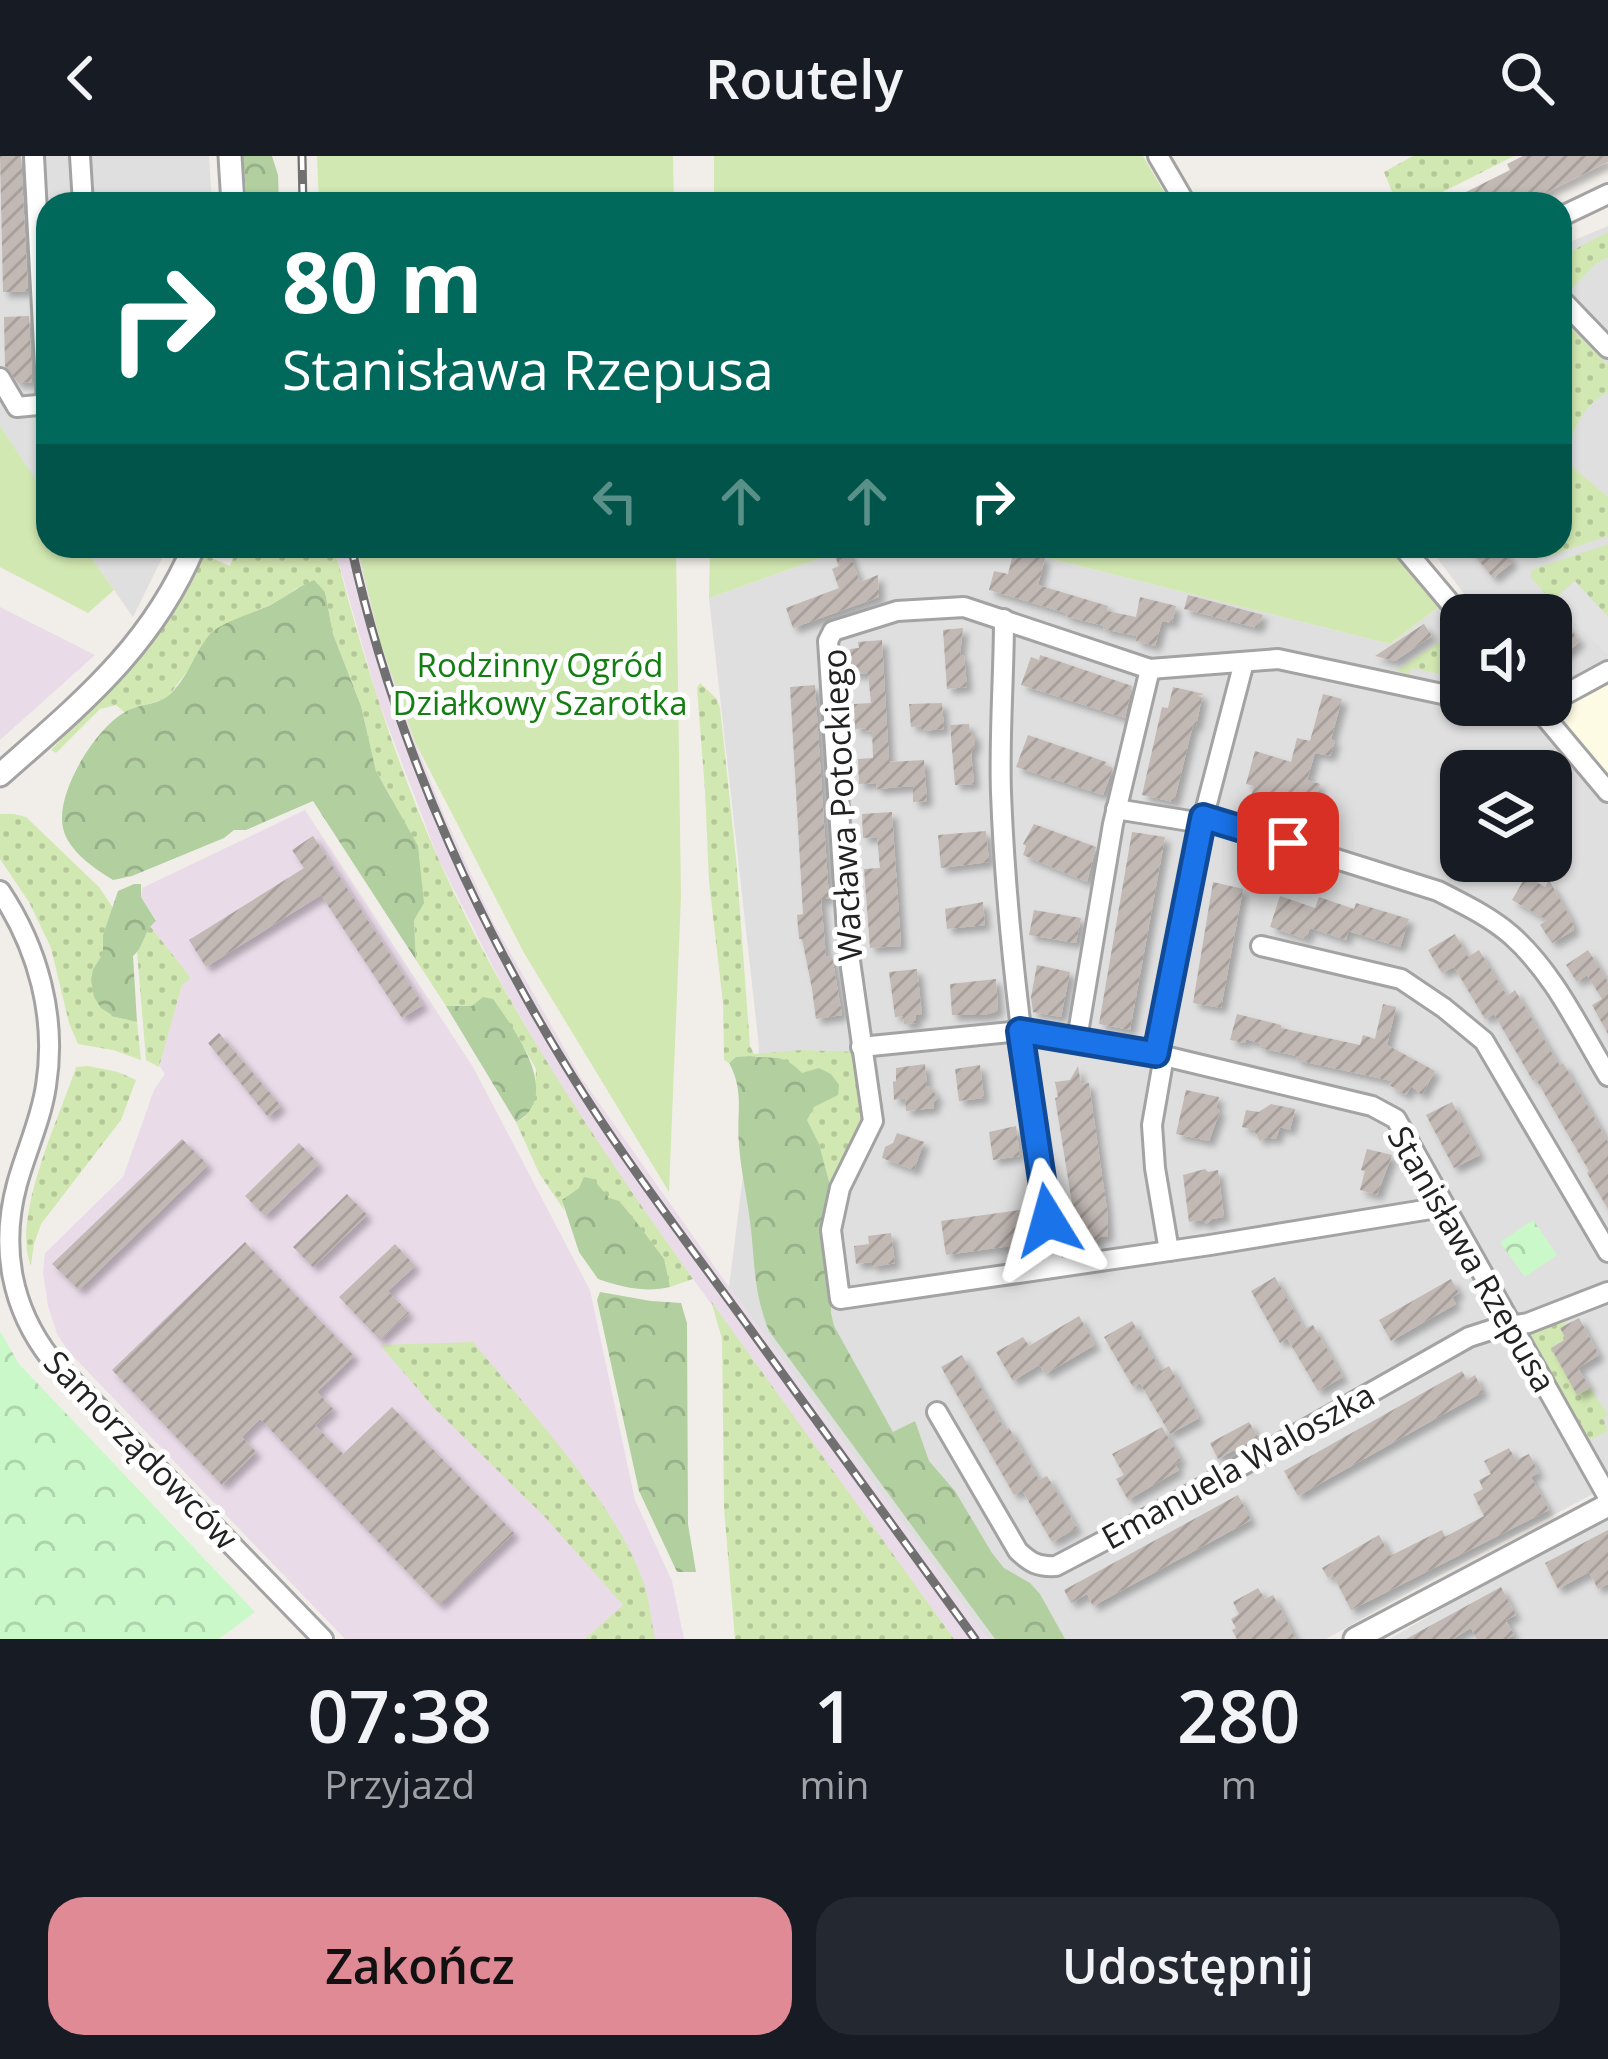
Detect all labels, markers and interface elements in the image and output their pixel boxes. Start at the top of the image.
text: Routely [705,41,903,115]
icon: back [48,45,114,111]
icon: search [1494,45,1560,111]
text: 80 m [282,223,482,338]
icon: right [84,240,240,396]
text: Stanisława Rzepusa [282,332,774,406]
icon: left [582,468,648,534]
icon: ahead [708,468,774,534]
icon: ahead [834,468,900,534]
icon: right [960,468,1026,534]
map controls [1440,594,1572,882]
button: sound [1440,594,1572,726]
park label: Rodzinny Ogród Działkowy Szarotka [393,642,687,725]
street label: Wacława Potockiego [811,648,872,962]
button: layers [1440,750,1572,882]
pin [1237,792,1339,894]
icon: arrive [1255,810,1321,876]
street label: Stanisława Rzepusa [1378,1117,1567,1400]
position arrow [985,1157,1111,1283]
street label: Samorządowców [35,1340,248,1559]
street label: Emanuela Waloszka [1093,1372,1382,1559]
text: 07:38 [308,1666,492,1764]
text: 1 [814,1666,855,1764]
text: 280 [1177,1666,1300,1764]
text: Przyjazd [324,1757,475,1810]
text: min [800,1757,869,1810]
text: m [1221,1757,1257,1810]
button: Zakończ [48,1897,792,2035]
button: Udostępnij [816,1897,1560,2035]

